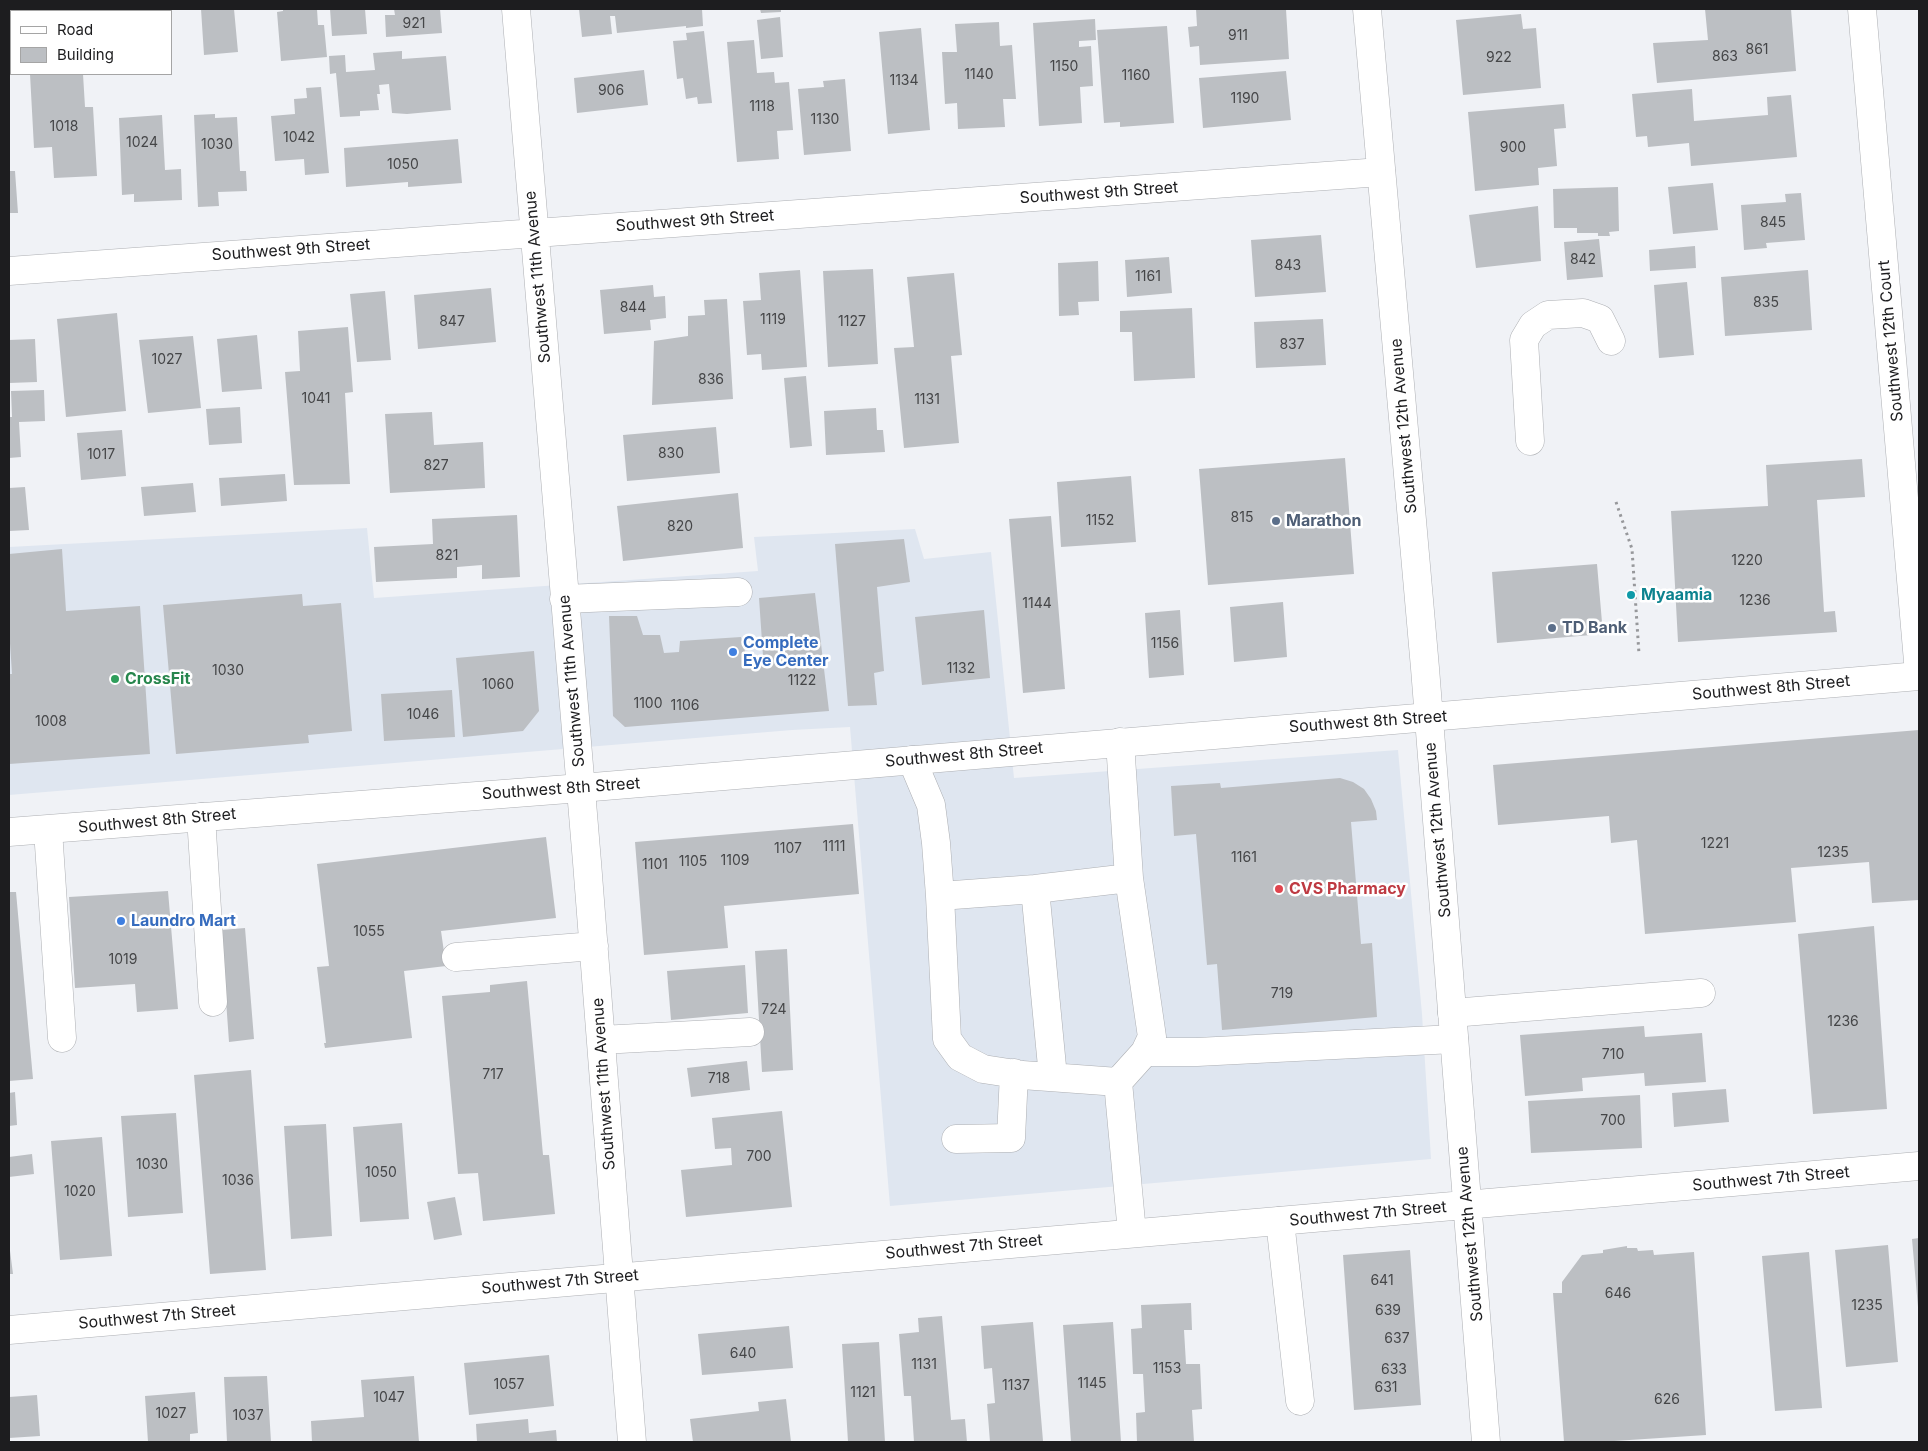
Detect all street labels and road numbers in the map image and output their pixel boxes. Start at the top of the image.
street label: Southwest 9th Street [1019,178,1179,208]
street label: Southwest 11th Avenue [521,190,555,364]
street label: Southwest 9th Street [615,206,775,236]
street label: Southwest 9th Street [211,235,371,265]
street label: Southwest 12th Court [1874,259,1908,423]
street label: Southwest 12th Avenue [1387,338,1421,514]
street label: Southwest 11th Avenue [555,594,589,768]
street label: Southwest 8th Street [1691,672,1851,704]
street label: Southwest 8th Street [1288,707,1448,737]
street label: Southwest 8th Street [884,739,1044,771]
street label: Southwest 12th Avenue [1421,742,1455,918]
street label: Southwest 8th Street [481,774,641,804]
street label: Southwest 8th Street [77,805,237,837]
street label: Southwest 11th Avenue [588,997,620,1171]
street label: Southwest 12th Avenue [1453,1146,1487,1322]
street label: Southwest 7th Street [1692,1163,1850,1195]
street label: Southwest 7th Street [1289,1198,1447,1230]
street label: Southwest 7th Street [885,1231,1043,1263]
street label: Southwest 7th Street [481,1266,639,1298]
street label: Southwest 7th Street [78,1301,236,1333]

